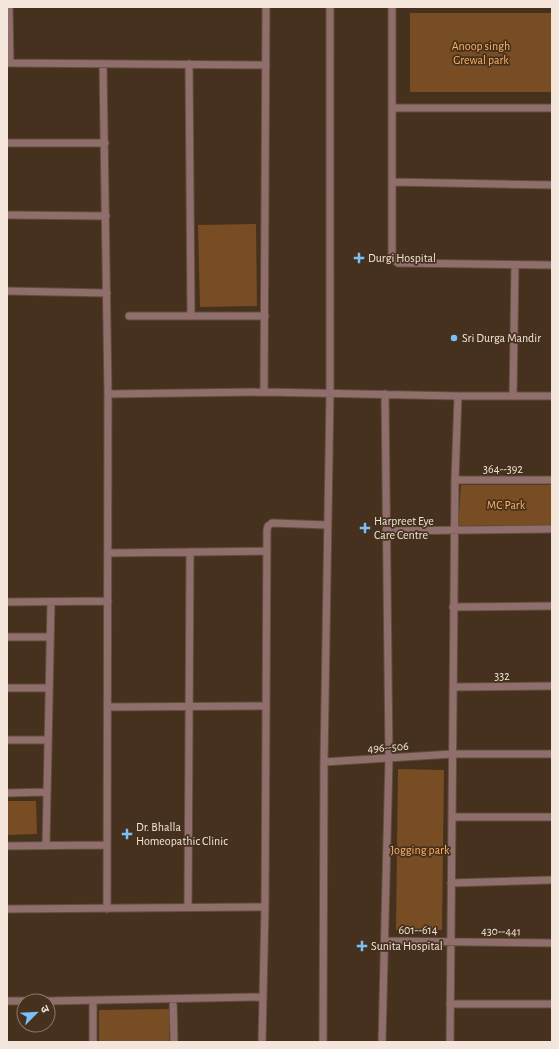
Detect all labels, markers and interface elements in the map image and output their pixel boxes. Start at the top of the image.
park label: Anoop singh Grewal park [452,40,510,66]
marker: Durgi Hospital [353,252,365,264]
place label: Durgi Hospital [368,252,436,264]
place label: Sri Durga Mandir [462,332,541,344]
marker: Sri Durga Mandir [449,333,459,343]
street label: 364--392 [483,463,523,475]
park label: MC Park [487,499,526,511]
place label: Harpreet Eye Care Centre [374,515,434,541]
marker: Harpreet Eye Care Centre [359,522,371,534]
street label: 332 [494,670,510,682]
street label: 496--506 [367,740,409,754]
place label: Dr. Bhalla Homeopathic Clinic [136,821,228,847]
marker: Dr. Bhalla Homeopathic Clinic [121,828,133,840]
park label: Jogging park [391,844,450,856]
street label: 601--614 [398,924,438,936]
street label: 430--441 [481,925,521,937]
marker: Sunita Hospital [356,940,368,952]
place label: Sunita Hospital [371,940,443,952]
north arrow [16,993,56,1033]
text: उ [38,1004,51,1015]

